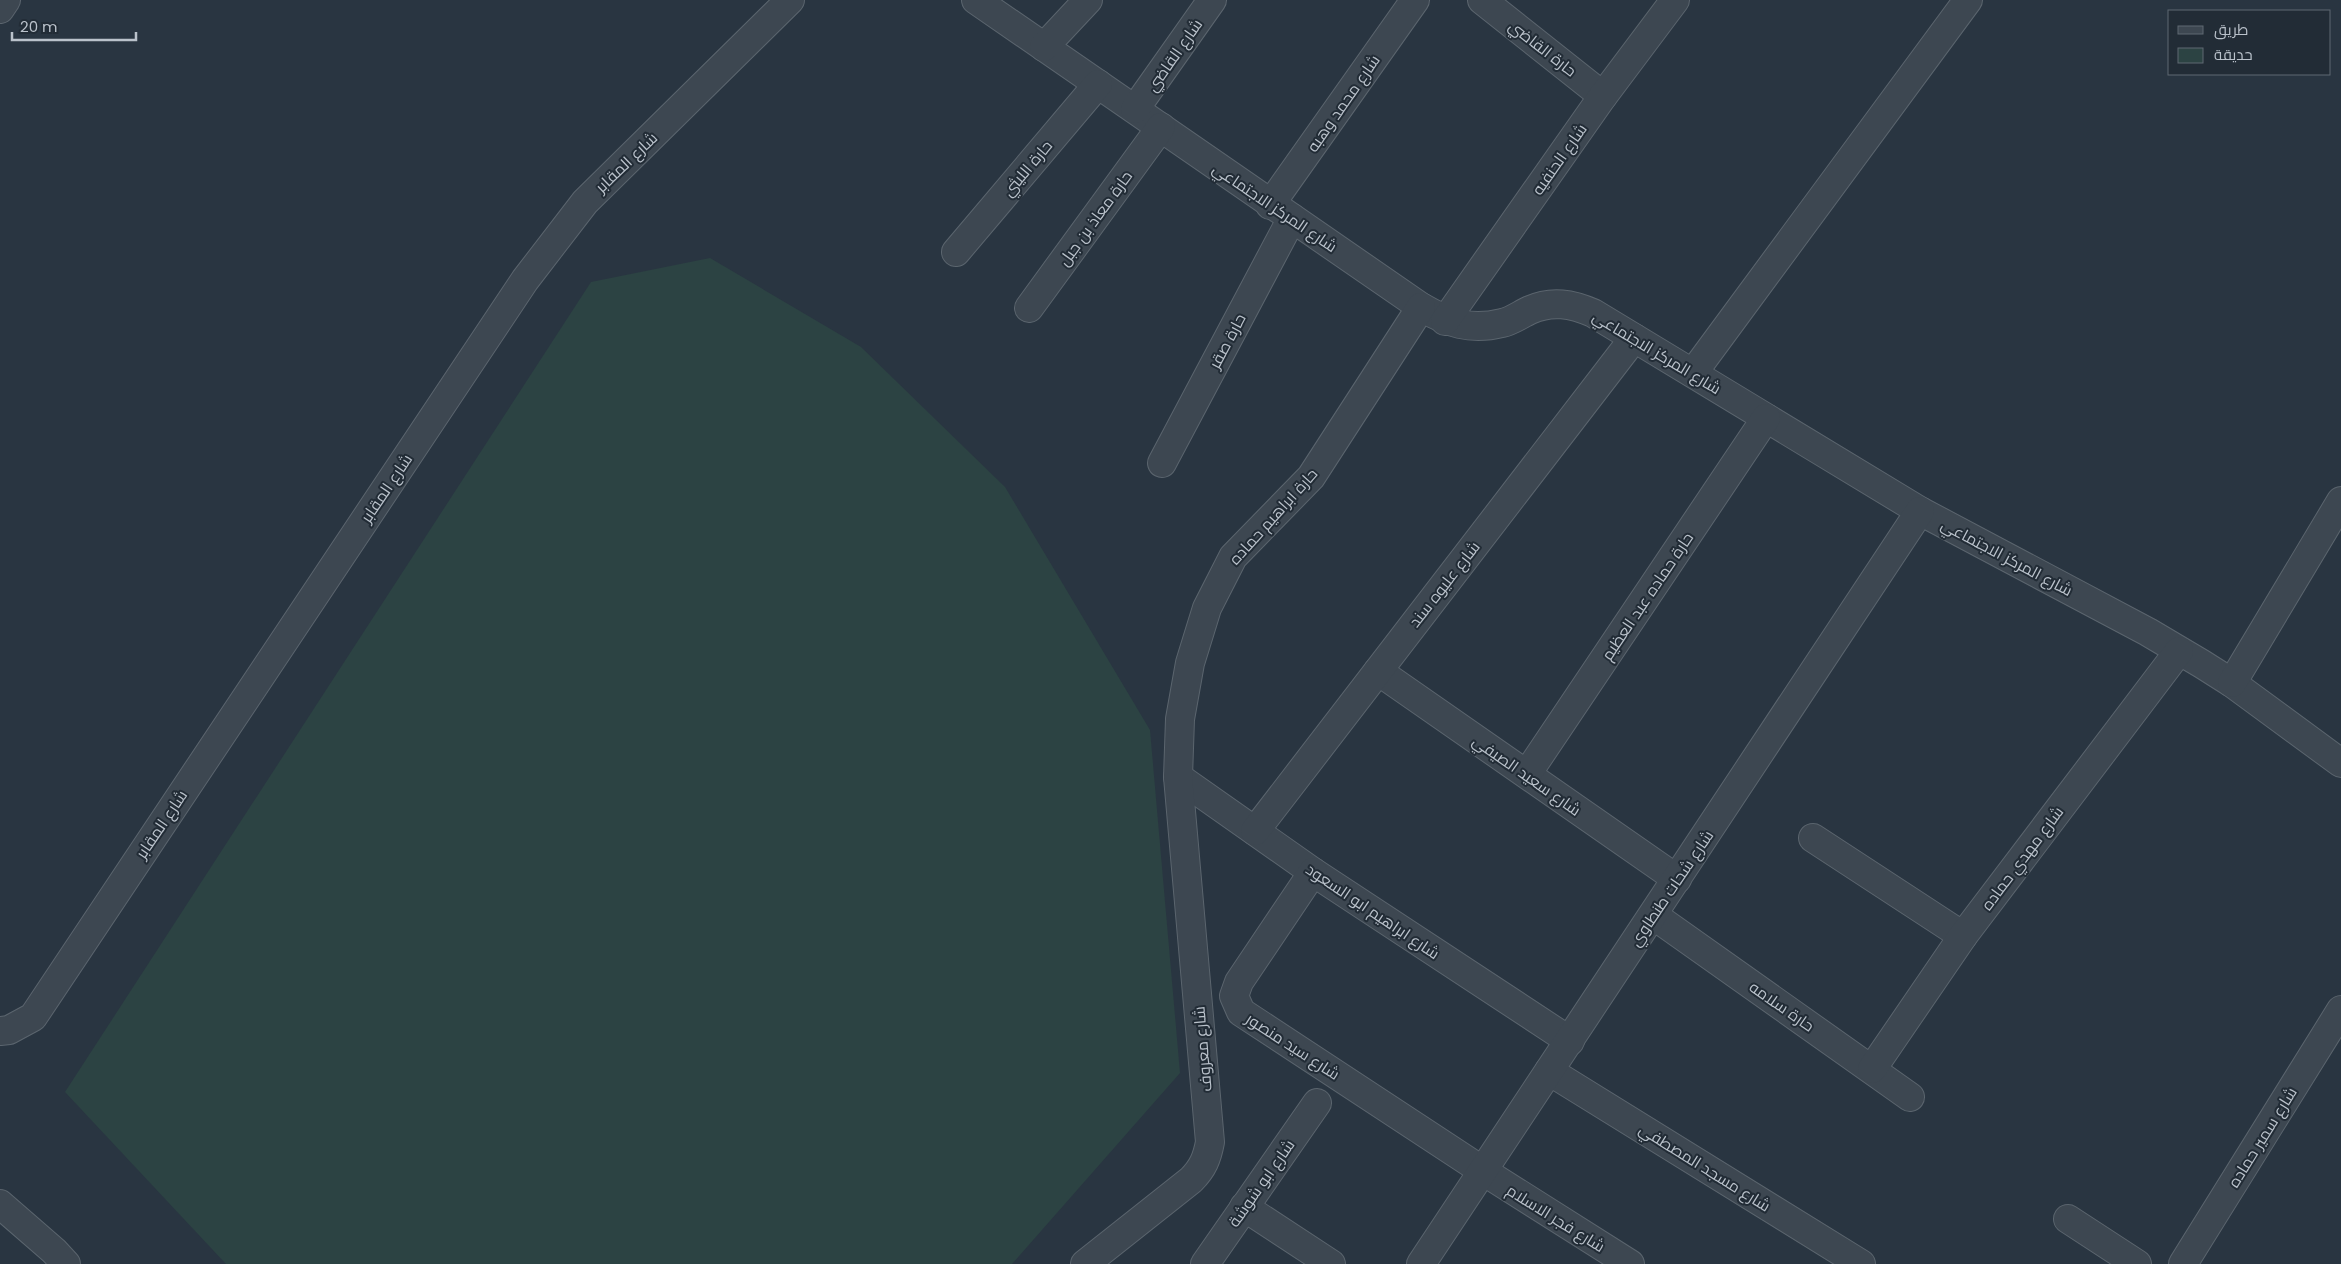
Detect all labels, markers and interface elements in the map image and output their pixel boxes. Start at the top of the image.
scale bar [12,10,136,42]
legend [2168,10,2331,75]
street label: شارع القاضي [1141,14,1209,97]
street label: حارة القاضي [1503,15,1581,83]
text: 20 m [20,16,58,37]
text: طريق [2214,19,2248,40]
text: حديقة [2214,44,2253,65]
street label: شارع محمد وهبه [1301,50,1386,157]
street label: شارع الحنفيه [1526,119,1592,200]
street label: شارع المقابر [589,127,663,199]
street label: حارة الليثي [997,135,1059,203]
street label: شارع المركز الاجتماعي [1207,157,1342,259]
street label: حارة معاذ بن جبل [1053,166,1138,271]
street label: شارع المركز الاجتماعي [1587,305,1725,402]
street label: حارة صقر [1203,310,1252,374]
street label: شارع المقابر [354,449,418,528]
street label: حارة ابراهيم حماده [1224,463,1323,570]
street label: شارع المركز الاجتماعي [1936,513,2077,604]
street label: حارة حماده عبد العظيم [1596,528,1699,665]
street label: شارع عليوه سند [1403,536,1485,632]
street label: شارع سعيد الصيفي [1467,729,1586,823]
street label: شارع المقابر [129,785,193,864]
street label: شارع مهدي حماده [1976,802,2071,916]
street label: شارع شحات طنطاوي [1624,825,1721,952]
street label: شارع ابراهيم ابو السعود [1301,858,1444,965]
street label: حارة سلامه [1744,976,1819,1037]
street label: شارع معروف [1187,1005,1218,1093]
street label: شارع سيد منصور [1240,1007,1344,1086]
street label: شارع سمير حماده [2222,1083,2303,1192]
street label: شارع مسجد المصطفي [1633,1118,1775,1219]
street label: شارع ابو شوشة [1223,1135,1300,1232]
street label: شارع فجر الاسلام [1502,1179,1609,1258]

